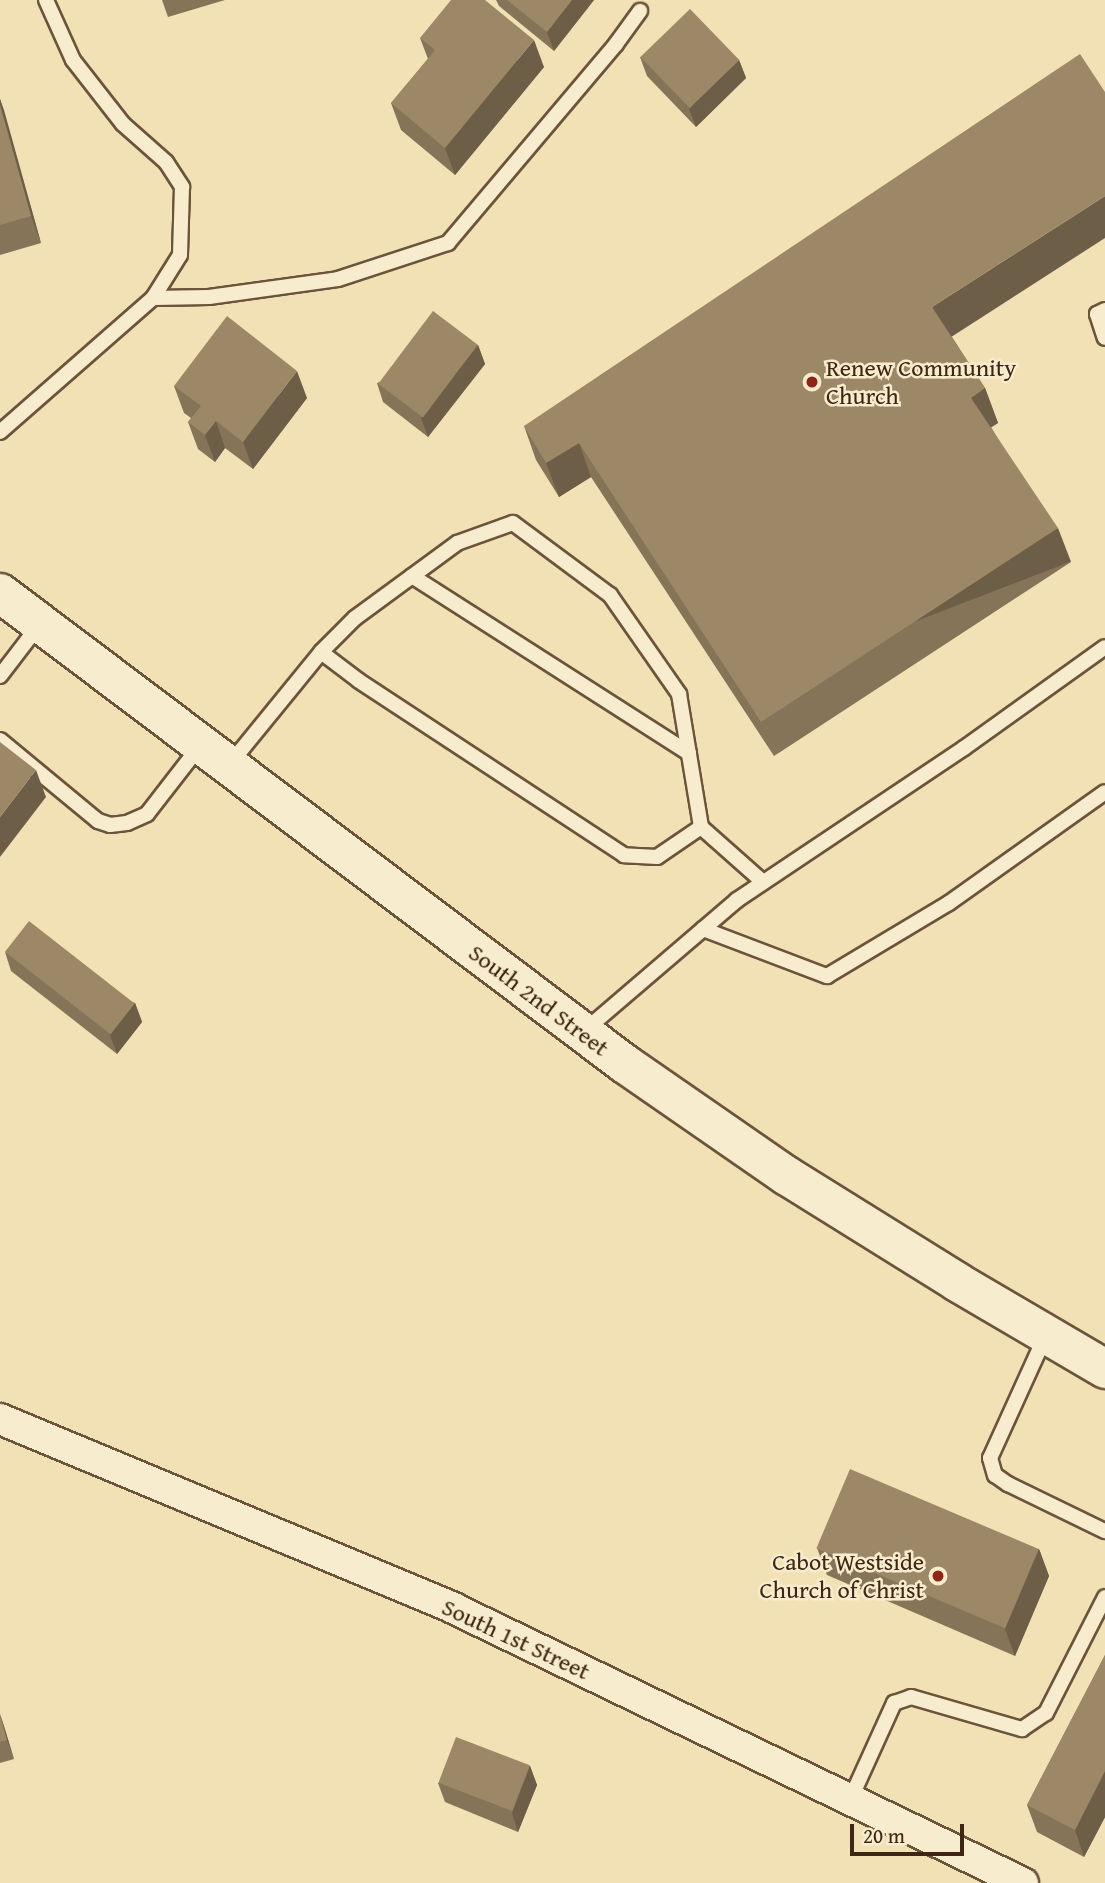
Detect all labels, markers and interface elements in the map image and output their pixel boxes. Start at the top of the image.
place label: Renew Community Church [826,354,1016,410]
marker: Renew Community Church [804,374,820,390]
street label: South 2nd Street [463,938,615,1062]
place label: Cabot Westside Church of Christ [760,1548,924,1604]
marker: Cabot Westside Church of Christ [930,1568,946,1584]
street label: South 1st Street [438,1592,594,1686]
scale bar [853,1810,967,1854]
text: 20 m [863,1820,905,1851]

